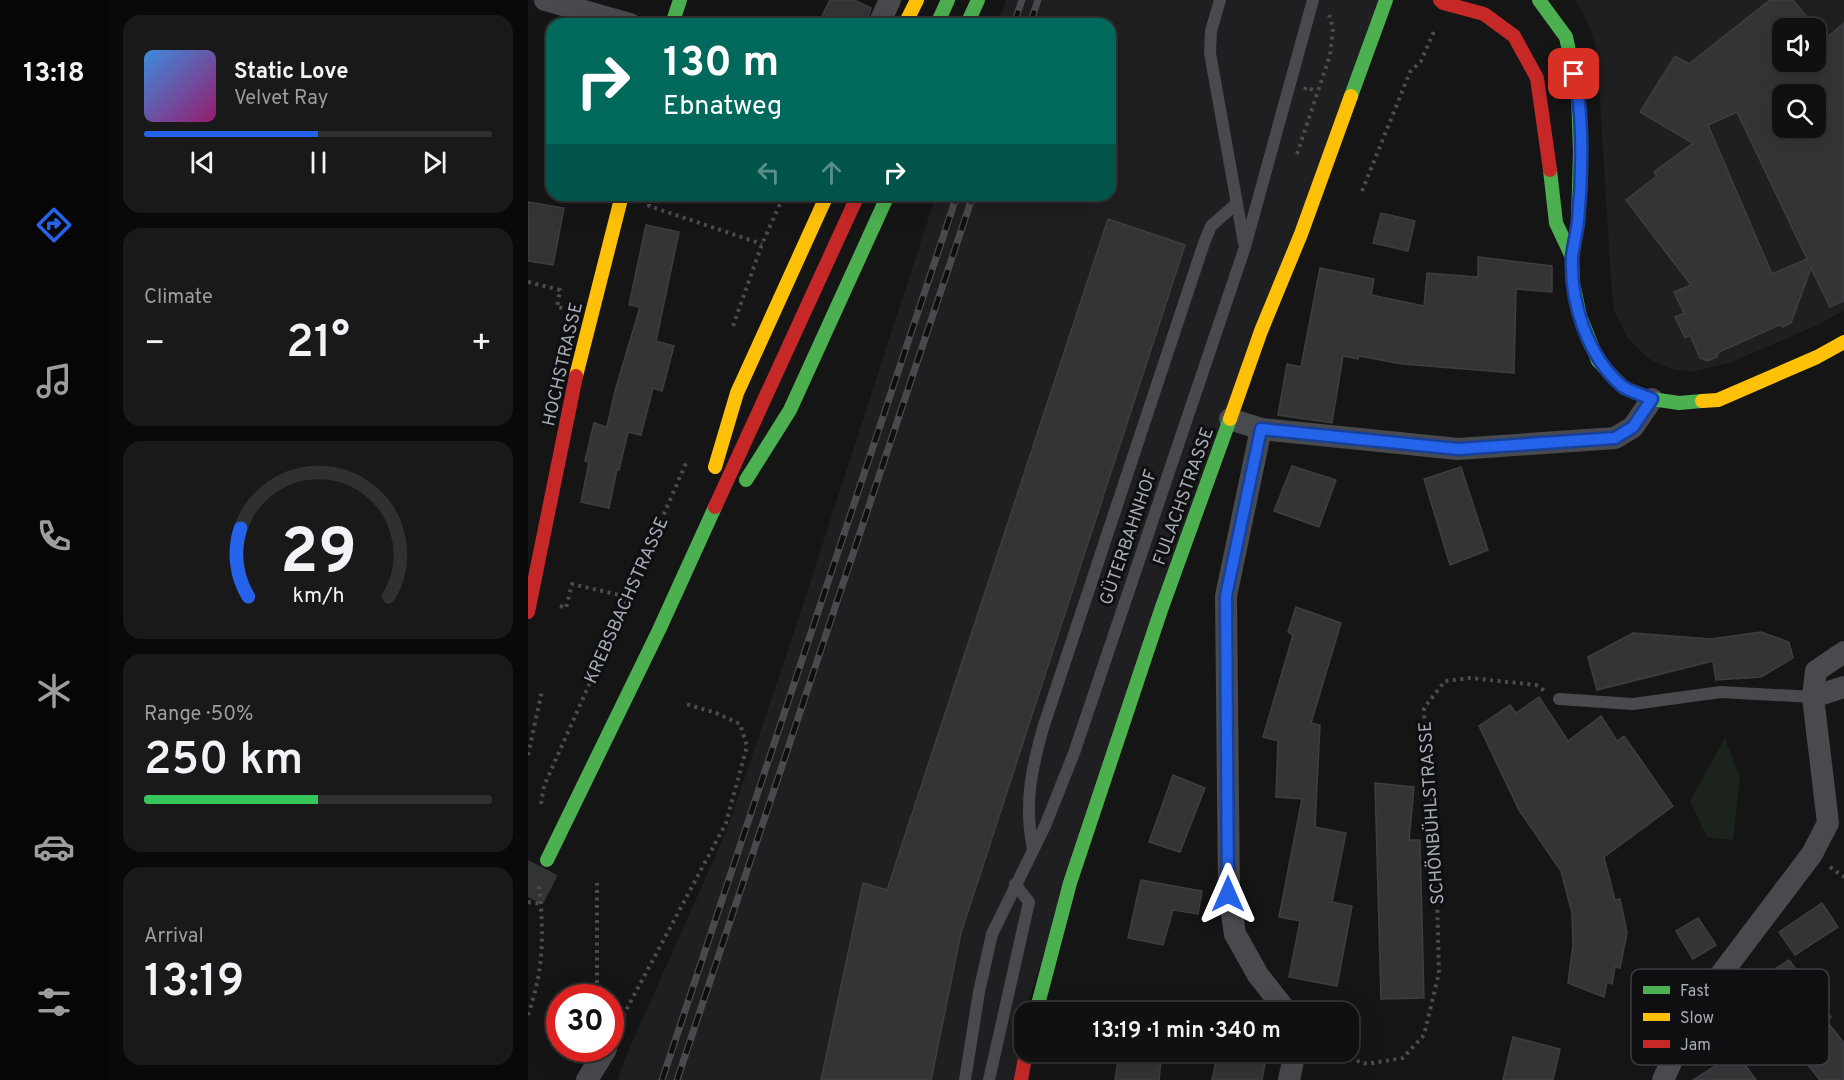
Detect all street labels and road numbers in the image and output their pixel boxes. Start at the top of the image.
street label: HOCHSTRASSE [538,300,589,428]
street label: FULACHSTRASSE [1149,424,1220,569]
street label: GÜTERBAHNHOF [1094,466,1163,608]
street label: KREBSBACHSTRASSE [580,514,675,688]
street label: SCHÖNBÜHLSTRASSE [1413,720,1450,905]

